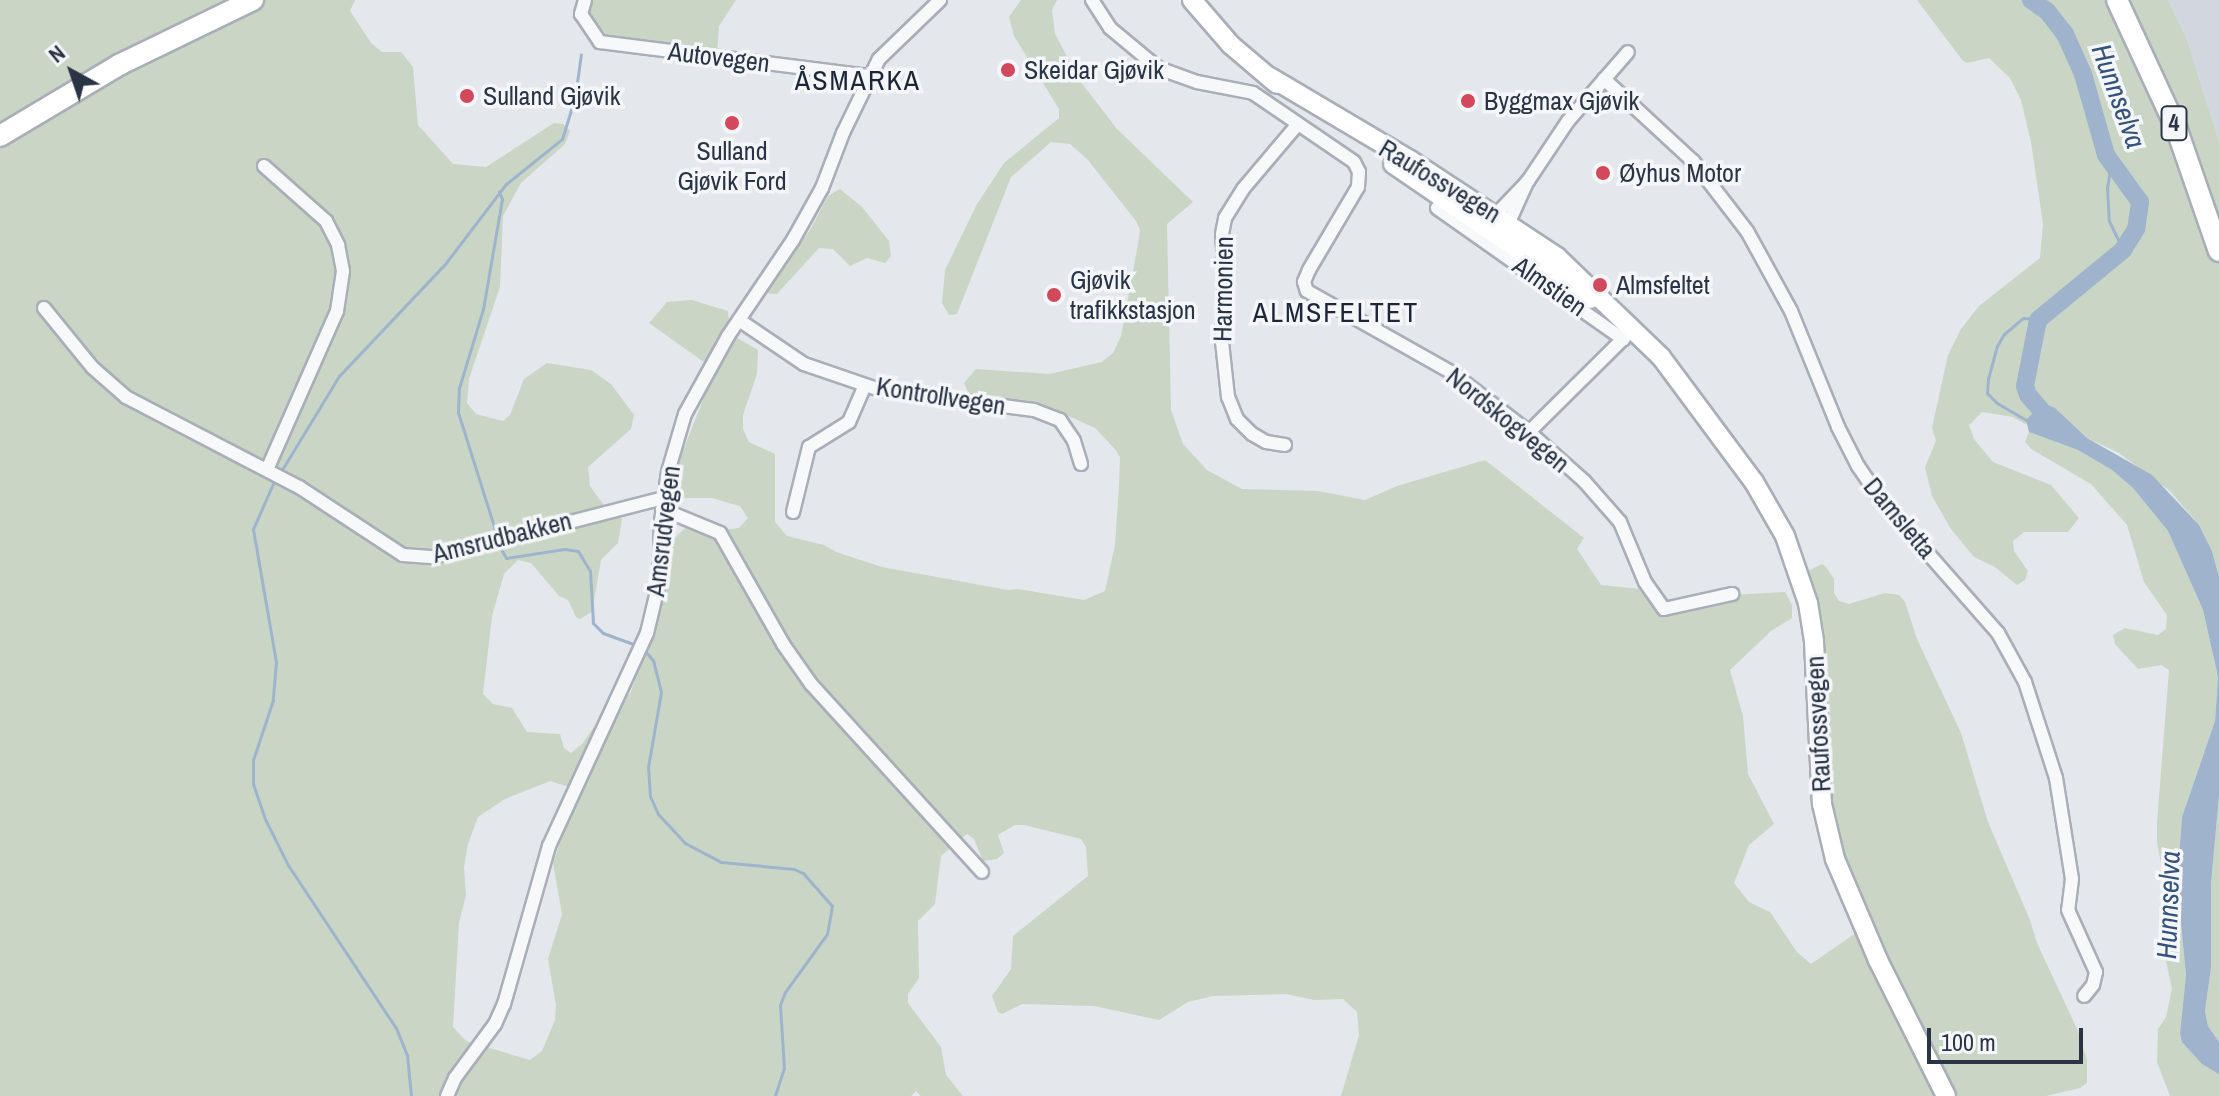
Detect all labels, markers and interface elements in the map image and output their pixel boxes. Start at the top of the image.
north arrow [32,32,112,112]
street label: Autovegen [667,35,771,79]
text: N [42,38,71,69]
water label: Hunnselva [2085,39,2153,153]
place label: Skeidar Gjøvik [1024,54,1164,86]
marker: Skeidar Gjøvik [999,61,1017,79]
district label: ÅSMARKA [795,63,921,97]
place label: Sulland Gjøvik [483,80,620,112]
place label: Byggmax Gjøvik [1484,85,1639,117]
marker: Sulland Gjøvik [458,87,476,105]
marker: Byggmax Gjøvik [1459,92,1477,110]
road number: 4 [2160,103,2188,143]
marker: Sulland Gjøvik Ford [723,114,741,132]
street label: Raufossvegen [1374,133,1506,229]
place label: Sulland Gjøvik Ford [677,135,787,196]
place label: Øyhus Motor [1619,157,1741,189]
marker: Øyhus Motor [1594,164,1612,182]
street label: Harmonien [1206,236,1240,342]
street label: Almstien [1507,249,1593,323]
place label: Gjøvik trafikkstasjon [1070,264,1196,326]
place label: Almsfeltet [1616,269,1710,301]
marker: Almsfeltet [1591,276,1609,294]
marker: Gjøvik trafikkstasjon [1045,286,1063,304]
district label: ALMSFELTET [1253,295,1419,329]
street label: Nordskogvegen [1440,361,1576,479]
street label: Kontrollvegen [874,370,1008,422]
street label: Amsrudvegen [640,464,686,598]
street label: Damsletta [1857,471,1943,565]
street label: Amsrudbakken [429,505,575,569]
street label: Raufossvegen [1799,655,1837,793]
water label: Hunnselva [2149,850,2187,960]
scale bar [1931,1012,2087,1062]
text: 100 m [1941,1026,1996,1058]

